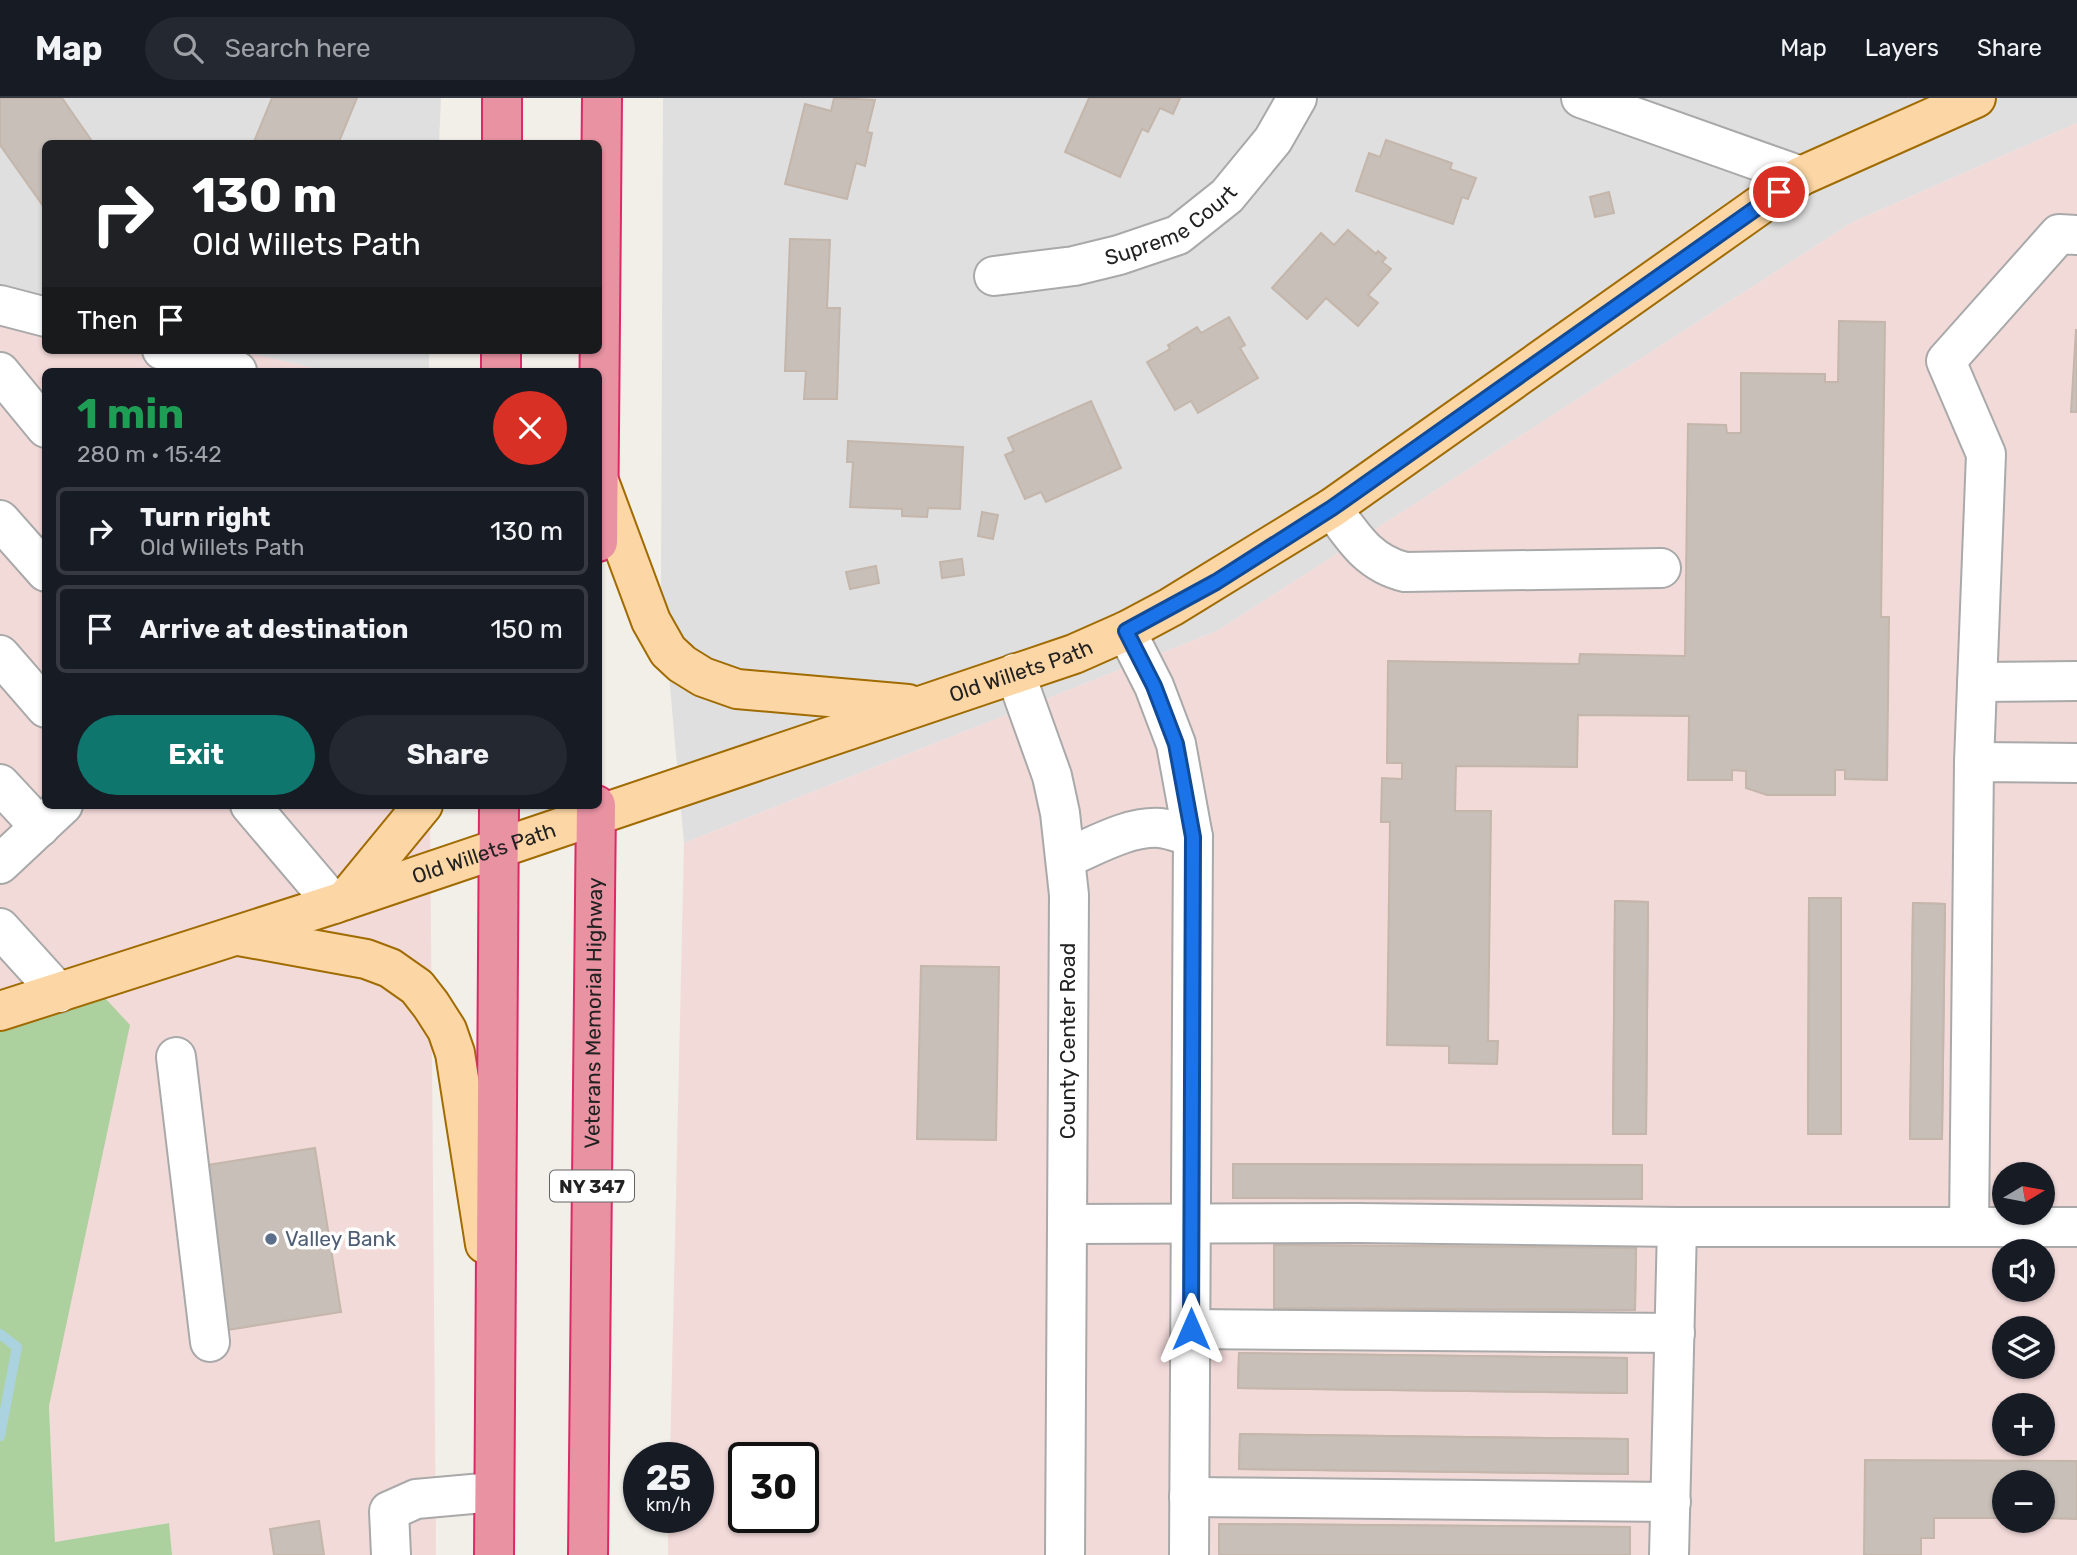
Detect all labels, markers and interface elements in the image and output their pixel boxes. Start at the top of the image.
search box [145,17,635,80]
text: Map [35,29,103,68]
icon: search [169,29,207,67]
text: Search here [225,33,370,64]
text: Map [1780,34,1827,62]
text: Layers [1865,34,1939,62]
text: Share [1977,34,2042,62]
pin [1749,162,1809,222]
text: 130 m [192,166,337,224]
icon: right [77,168,168,259]
icon: arrive [1760,173,1798,211]
street label: Supreme Court [1102,181,1242,270]
text: Old Willets Path [192,225,421,263]
icon: arrive [152,301,190,339]
text: Then [77,305,138,336]
text: 1 min [77,389,184,439]
button: close [493,391,567,465]
text: 280 m · 15:42 [77,440,222,468]
text: Turn right [140,502,270,533]
icon: right [81,512,119,550]
text: 130 m [490,516,563,547]
text: Old Willets Path [140,533,305,561]
icon: arrive [81,610,119,648]
text: Arrive at destination [140,614,408,645]
text: 150 m [490,614,563,645]
street label: Old Willets Path [946,634,1097,707]
button: Exit [77,715,315,795]
button: Share [329,715,567,795]
street label: Old Willets Path [409,817,559,889]
street label: Veterans Memorial Highway [579,877,607,1149]
street label: County Center Road [1055,943,1080,1139]
north arrow [1992,1162,2054,1225]
map controls [1992,1162,2055,1533]
road number: NY 347 [550,1170,634,1202]
place label: Valley Bank [285,1226,396,1251]
marker: Valley Bank [263,1231,279,1247]
button: sound [1992,1239,2055,1302]
position arrow [1154,1292,1228,1366]
button: layers [1992,1316,2055,1379]
button: + [1992,1393,2055,1456]
speed limit sign: 30 [728,1442,819,1533]
text: 25 [646,1457,691,1499]
button: − [1992,1470,2055,1533]
text: km/h [646,1494,691,1516]

